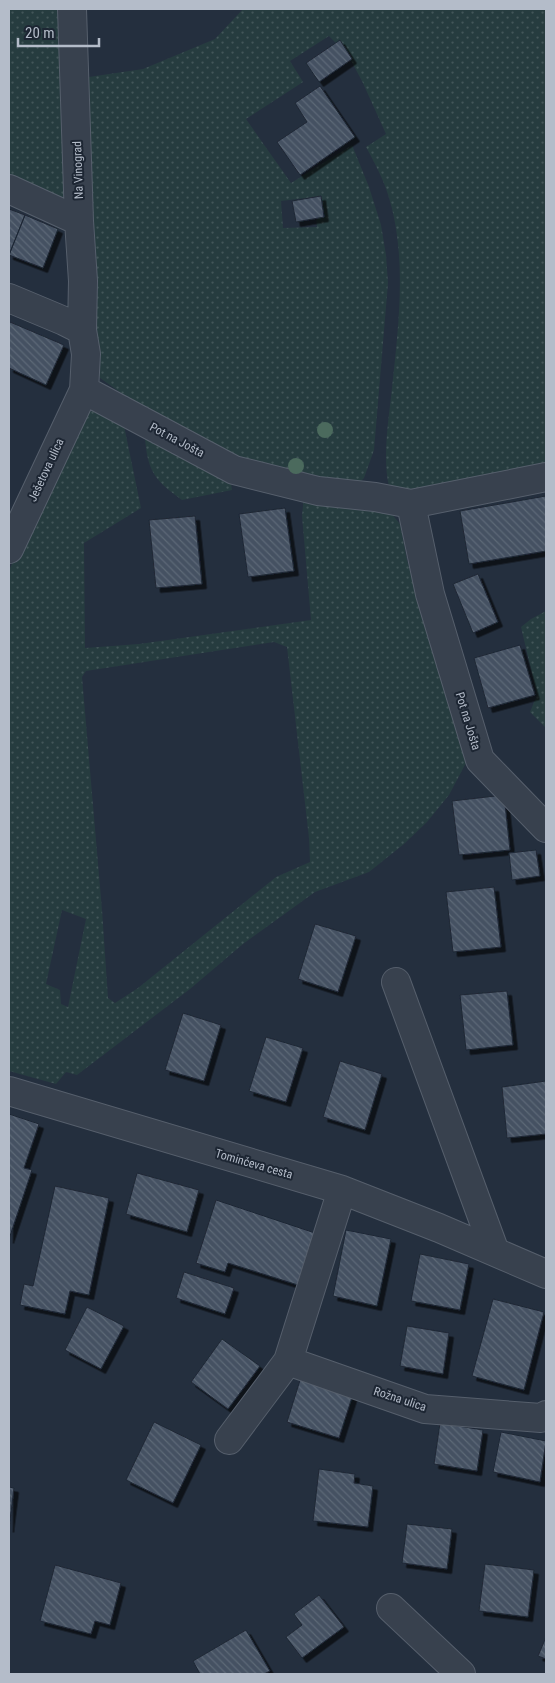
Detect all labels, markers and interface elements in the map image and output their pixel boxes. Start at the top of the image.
scale bar [18,15,99,47]
text: 20 m [25,24,55,42]
street label: Na Vinograd [70,141,86,199]
street label: Pot na Jošta [147,420,207,460]
street label: Ješetova ulica [25,436,67,504]
street label: Pot na Jošta [453,690,484,752]
street label: Tominčeva cesta [214,1146,295,1182]
street label: Rožna ulica [372,1384,428,1414]

